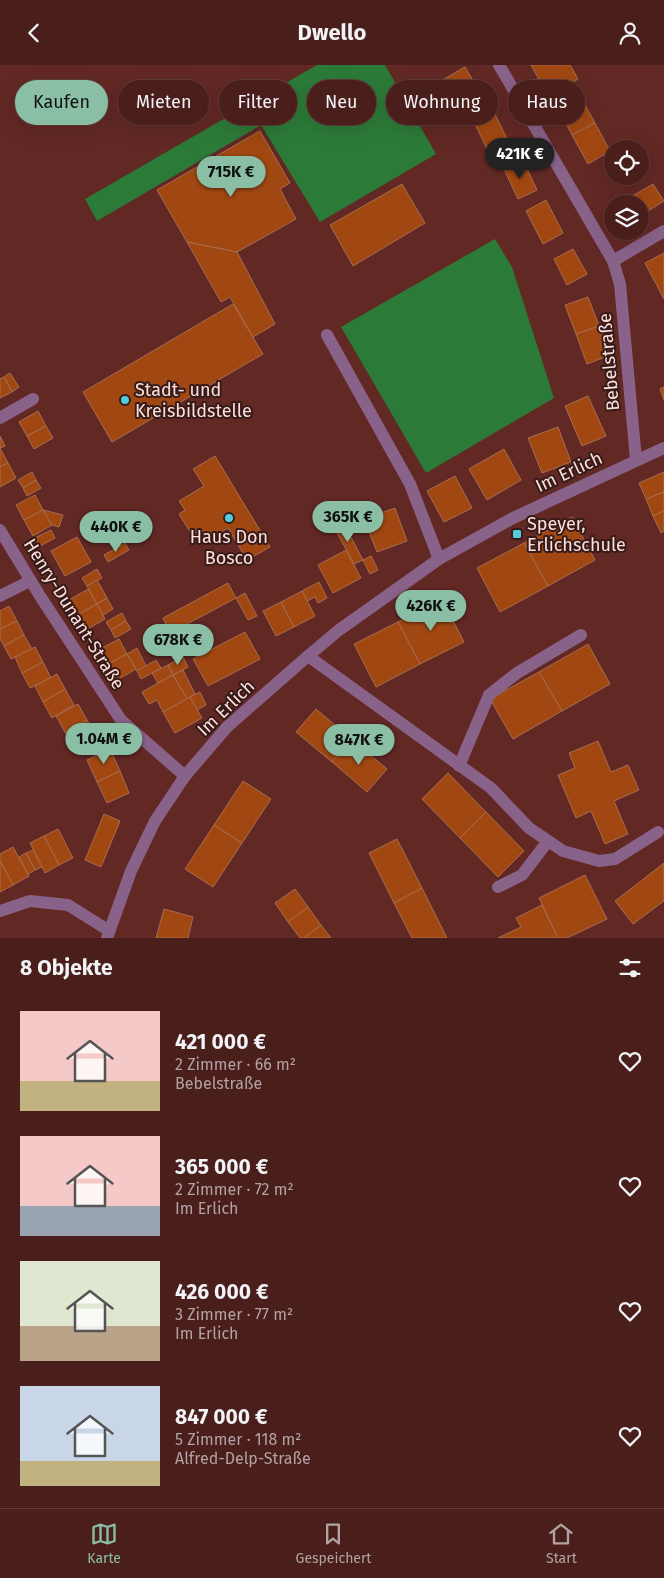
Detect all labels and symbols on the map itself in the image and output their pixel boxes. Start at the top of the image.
pin: 421K € [479,137,561,180]
pin: 715K € [190,155,272,198]
street label: Bebelstraße [594,312,624,412]
place label: Stadt- und Kreisbildstelle [135,379,252,422]
marker: Stadt- und Kreisbildstelle [119,394,131,406]
street label: Im Erlich [532,447,606,497]
pin: 365K € [307,501,389,543]
pin: 440K € [75,511,157,553]
marker: Haus Don Bosco [223,512,235,524]
place label: Speyer, Erlichschule [527,513,626,556]
place label: Haus Don Bosco [190,526,268,569]
marker: Speyer, Erlichschule [511,528,523,540]
street label: Henry-Dunant-Straße [19,535,129,693]
pin: 426K € [390,589,472,632]
pin: 678K € [137,623,219,666]
street label: Im Erlich [193,675,259,741]
pin: 1.04M € [58,723,150,765]
pin: 847K € [318,723,400,766]

